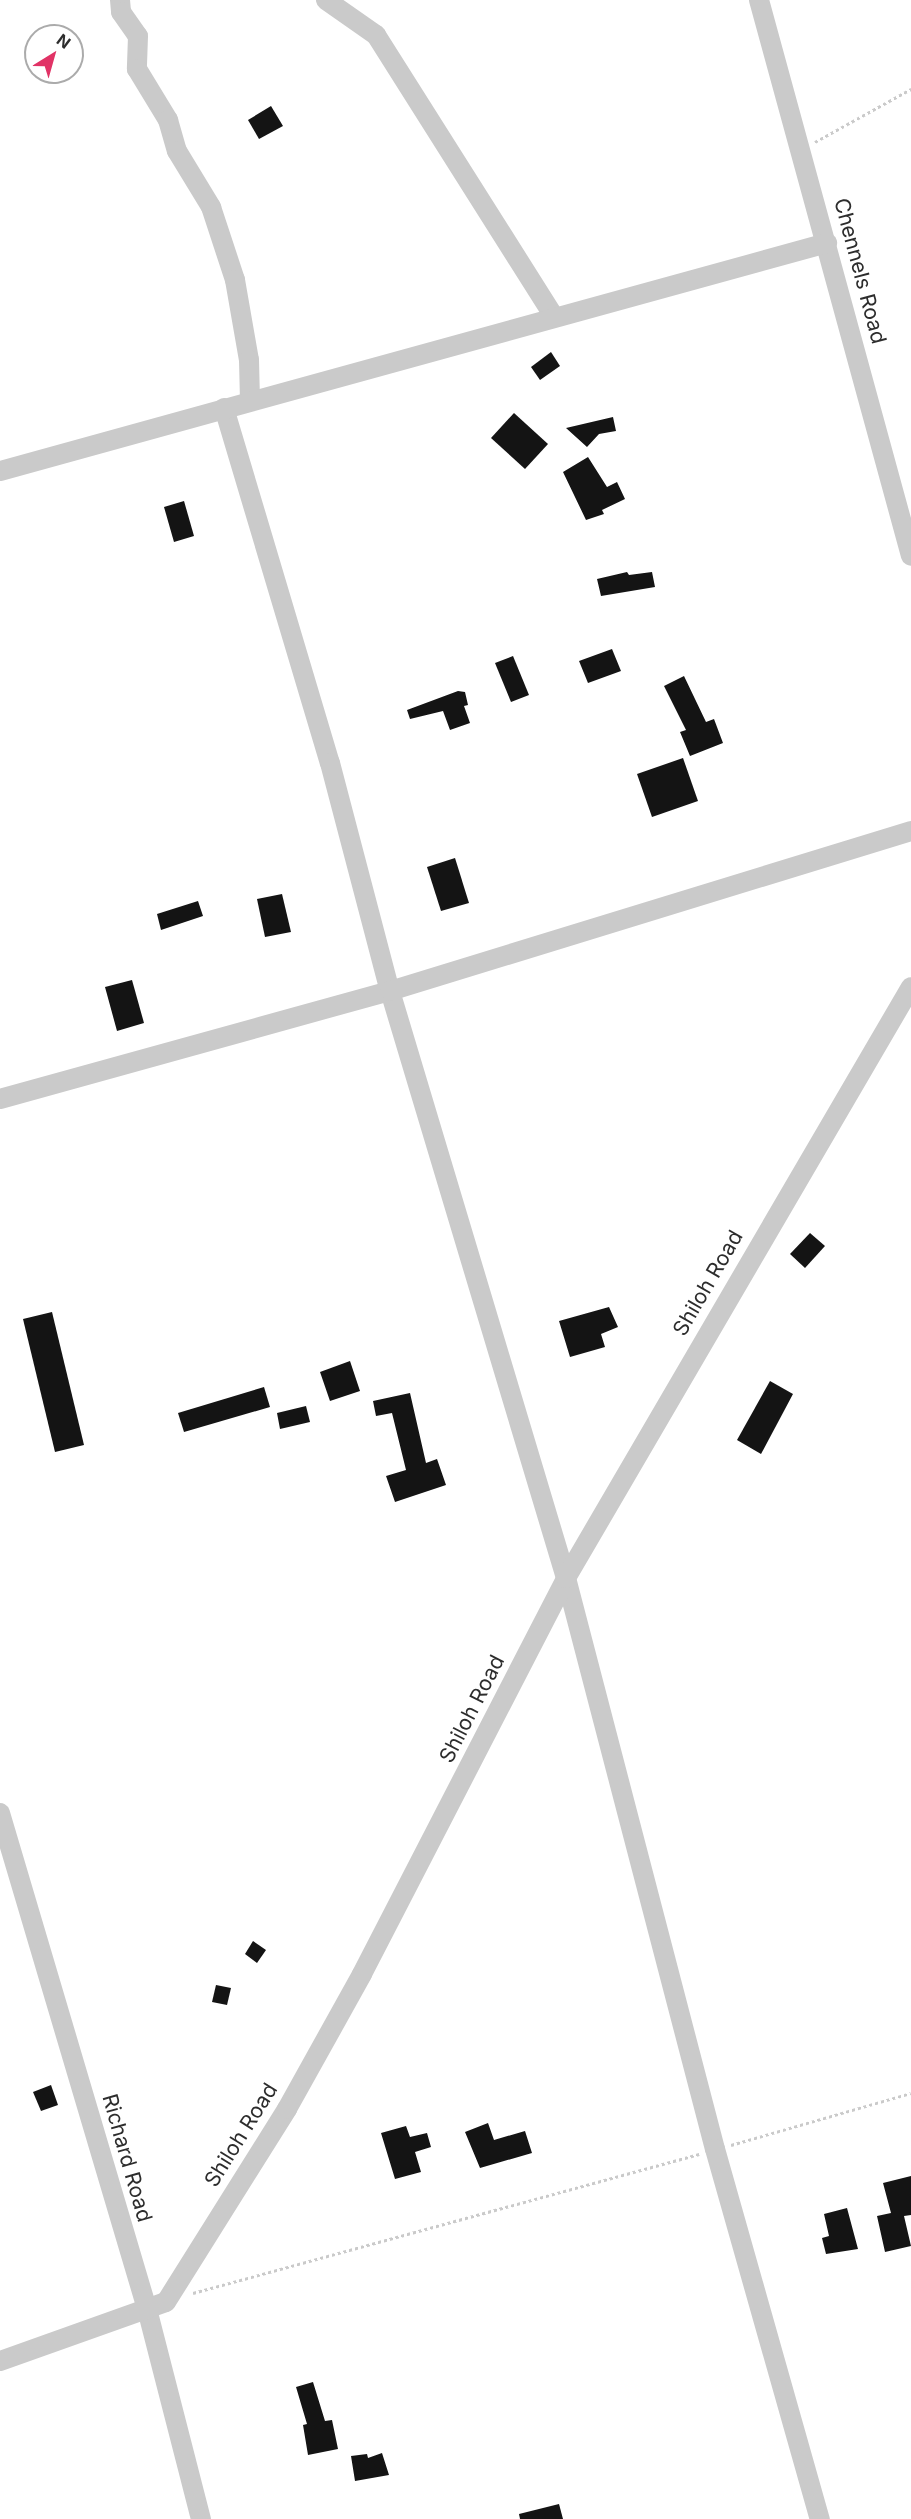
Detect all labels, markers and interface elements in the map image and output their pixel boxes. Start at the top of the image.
north arrow [24,24,84,84]
text: N [53,30,75,53]
street label: Chennels Road [828,195,892,347]
street label: Shiloh Road [668,1226,748,1340]
street label: Shiloh Road [434,1651,510,1767]
street label: Shiloh Road [199,2078,283,2192]
street label: Richard Road [97,2091,157,2225]

